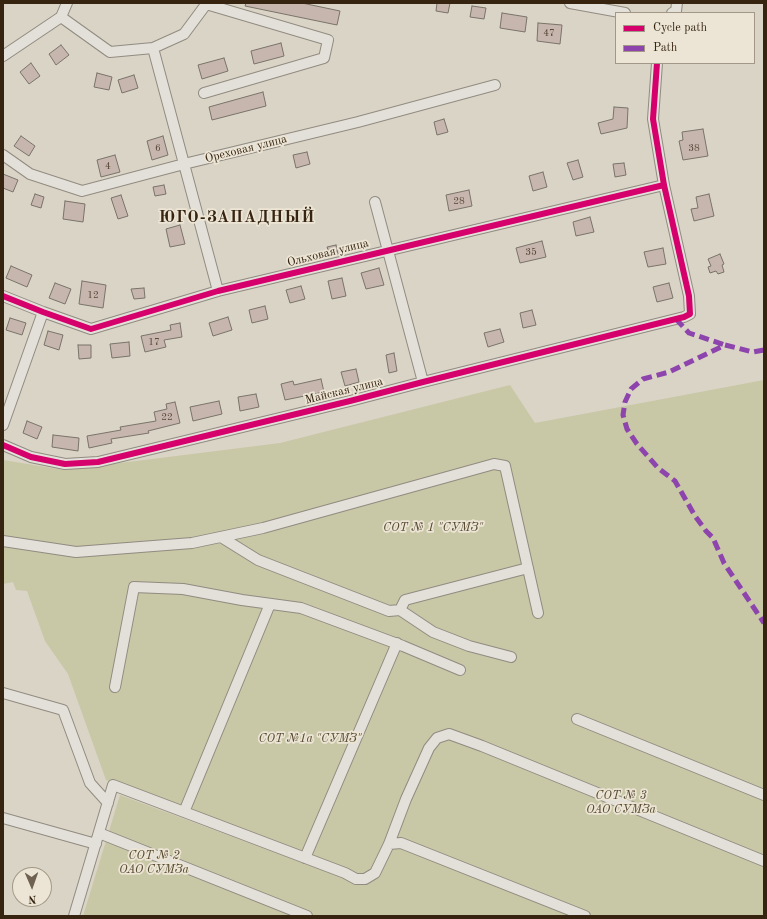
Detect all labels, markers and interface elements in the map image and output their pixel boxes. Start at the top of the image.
legend [615,12,755,64]
text: Cycle path [653,22,707,34]
house number: 47 [543,27,555,39]
text: Path [653,42,677,54]
street label: Ореховая улица [203,132,289,166]
house number: 6 [155,142,161,154]
house number: 38 [688,142,700,154]
house number: 4 [105,160,111,172]
house number: 28 [453,195,465,207]
district label: ЮГО-ЗАПАДНЫЙ [159,208,315,228]
street label: Ольховая улица [286,236,370,270]
house number: 35 [525,246,537,258]
house number: 12 [87,289,99,301]
house number: 17 [148,336,160,348]
street label: Майская улица [303,374,385,408]
house number: 22 [161,411,173,423]
park label: СОТ № 1 "СУМЗ" [383,521,483,535]
park label: СОТ №1а "СУМЗ" [258,732,362,746]
park label: СОТ № 3 ОАО СУМЗа [586,789,656,817]
park label: СОТ № 2 ОАО СУМЗа [119,849,189,877]
north arrow [12,867,52,907]
text: N [28,893,37,904]

